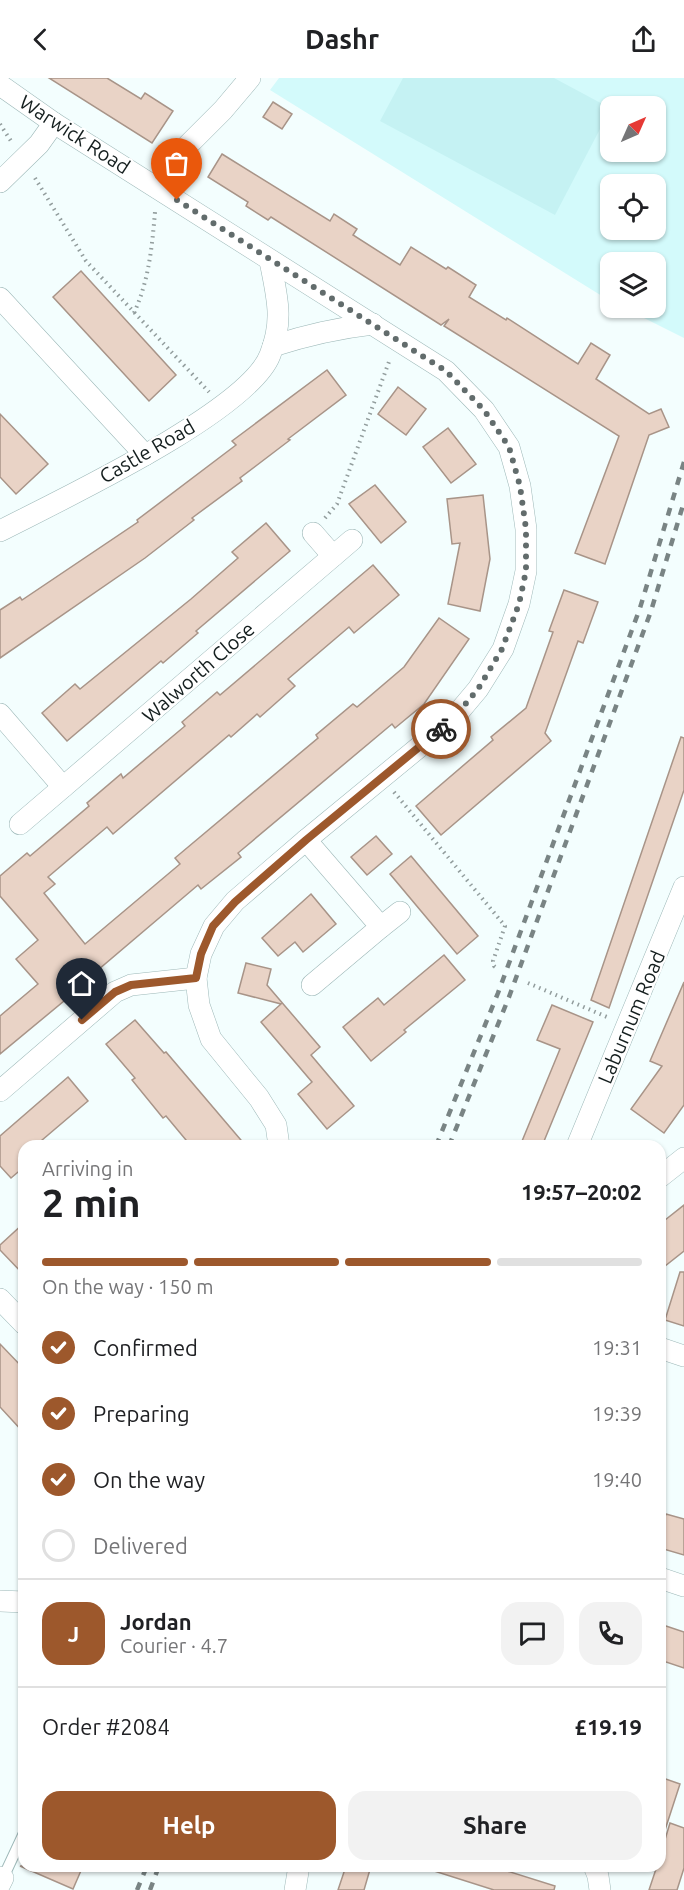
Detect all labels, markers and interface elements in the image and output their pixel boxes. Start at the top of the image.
icon: back [24,23,57,56]
icon: share [627,23,660,56]
text: Dashr [305,24,379,54]
street label: Warwick Road [16,90,134,178]
north arrow [600,96,666,162]
map controls [600,96,666,318]
pin [151,138,202,200]
icon: bag [160,147,193,180]
button: locate [600,174,666,240]
button: layers [600,252,666,318]
street label: Castle Road [95,415,199,487]
street label: Walworth Close [137,617,259,727]
courier [411,699,471,759]
icon: bike [425,713,458,746]
street label: Laburnum Road [593,947,669,1087]
pin [56,958,107,1020]
icon: home [65,967,98,1000]
text: Arriving in [42,1157,133,1180]
text: 19:57–20:02 [521,1179,642,1204]
text: 2 min [42,1181,141,1224]
text: On the way · 150 m [42,1275,214,1298]
icon: check [42,1331,75,1364]
text: Confirmed [93,1335,198,1360]
text: 19:31 [592,1336,642,1359]
icon: check [42,1397,75,1430]
text: Preparing [93,1401,190,1426]
text: 19:39 [592,1402,642,1425]
icon: check [42,1463,75,1496]
text: On the way [93,1467,205,1492]
text: 19:40 [592,1468,642,1491]
text: Delivered [93,1533,188,1558]
button: chat [501,1602,564,1665]
button: phone [579,1602,642,1665]
text: Jordan [120,1609,192,1634]
text: J [68,1621,79,1646]
text: Courier · 4.7 [120,1634,228,1657]
text: Order #2084 [42,1714,170,1739]
text: £19.19 [575,1714,642,1739]
button: Help [42,1791,336,1860]
button: Share [348,1791,642,1860]

